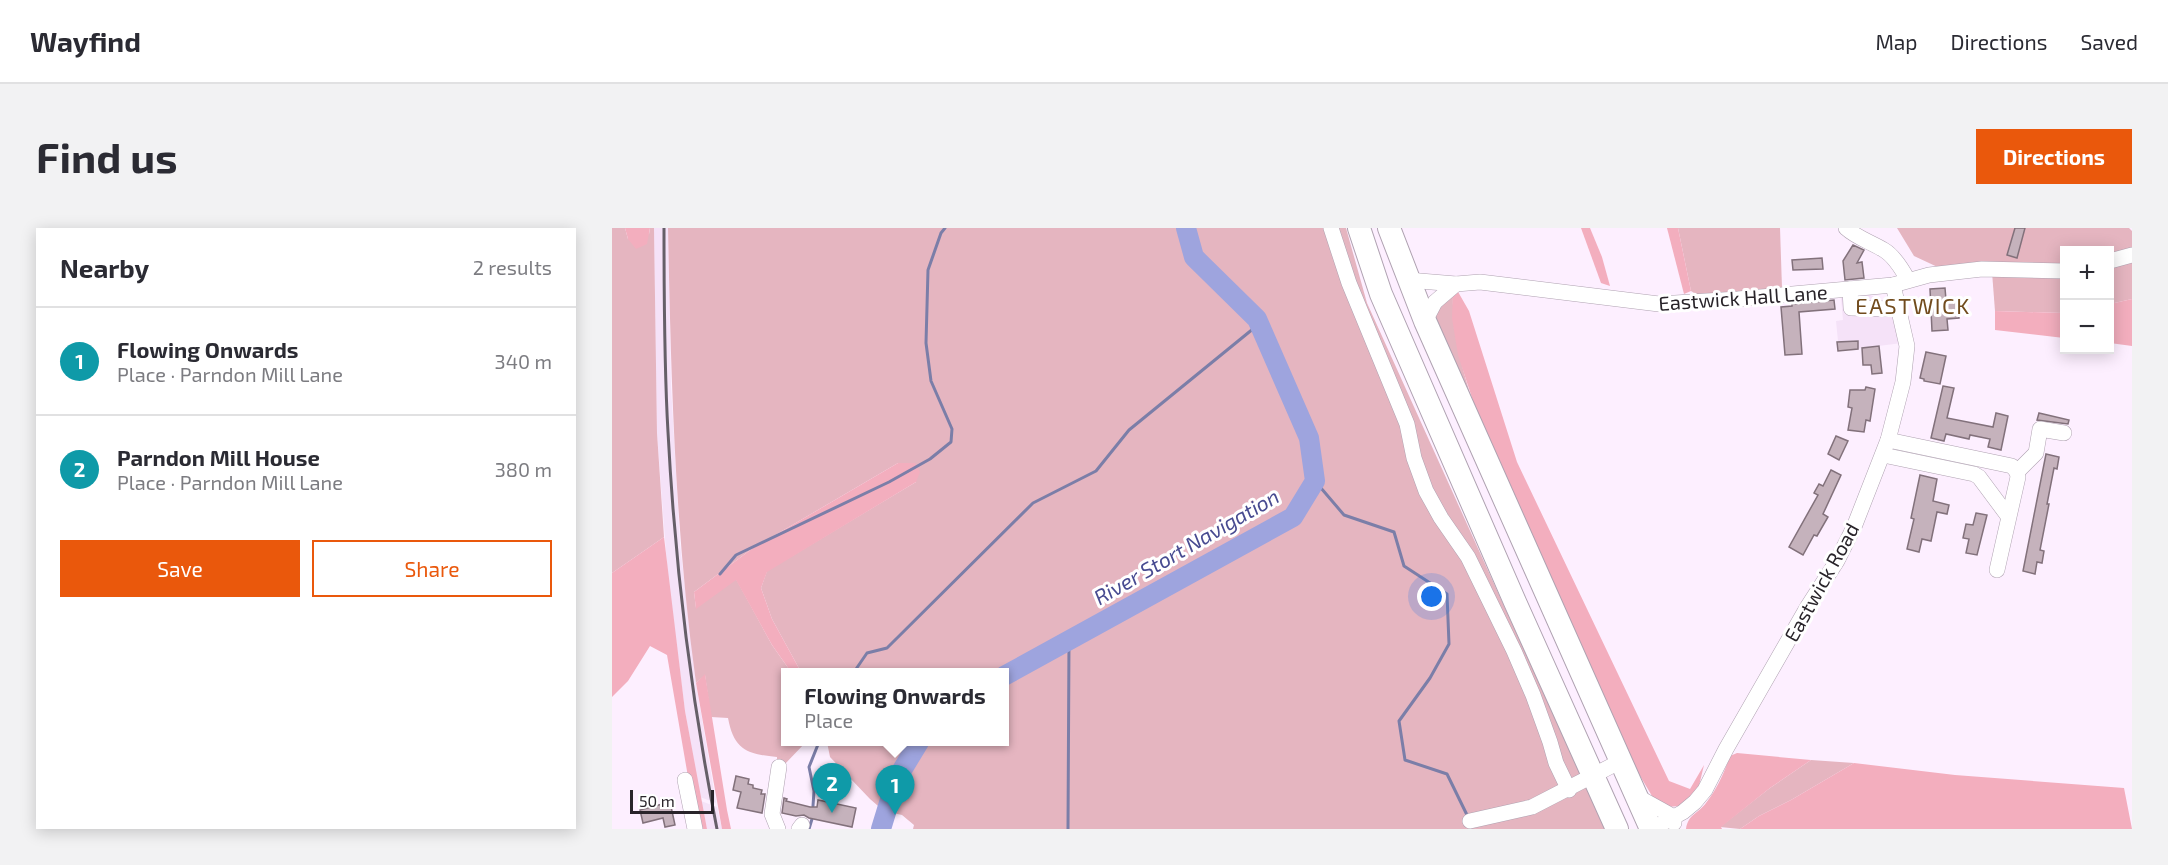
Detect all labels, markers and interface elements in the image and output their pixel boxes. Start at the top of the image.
text: Wayfind [30,24,141,58]
text: Map [1875,29,1918,54]
text: Directions [1951,29,2047,54]
text: Saved [2080,29,2138,54]
button: Directions [1976,129,2132,184]
text: Find us [36,131,178,181]
map controls [2060,246,2114,354]
button: + [2060,246,2114,300]
text: Nearby [60,252,149,283]
text: 2 results [473,255,552,279]
street label: Eastwick Hall Lane [1658,279,1828,315]
district label: EASTWICK [1855,292,1971,318]
button: − [2060,300,2114,354]
text: Flowing Onwards [117,336,298,362]
text: 1 [75,349,84,373]
text: 340 m [495,349,552,373]
text: Place · Parndon Mill Lane [117,362,343,386]
text: Parndon Mill House [117,444,320,470]
text: 2 [74,457,85,481]
text: 380 m [495,457,552,481]
text: Place · Parndon Mill Lane [117,470,343,494]
water label: River Stort Navigation [1089,483,1283,609]
street label: Eastwick Road [1779,519,1863,645]
button: Save [60,540,300,597]
button: Share [312,540,552,597]
your location [1417,582,1446,611]
popup [781,668,1009,746]
text: Flowing Onwards [804,682,986,708]
text: Place [804,708,853,732]
pin: 2 [812,764,852,813]
pin: 1 [876,766,914,815]
scale bar [630,787,714,814]
text: 50 m [639,791,675,810]

